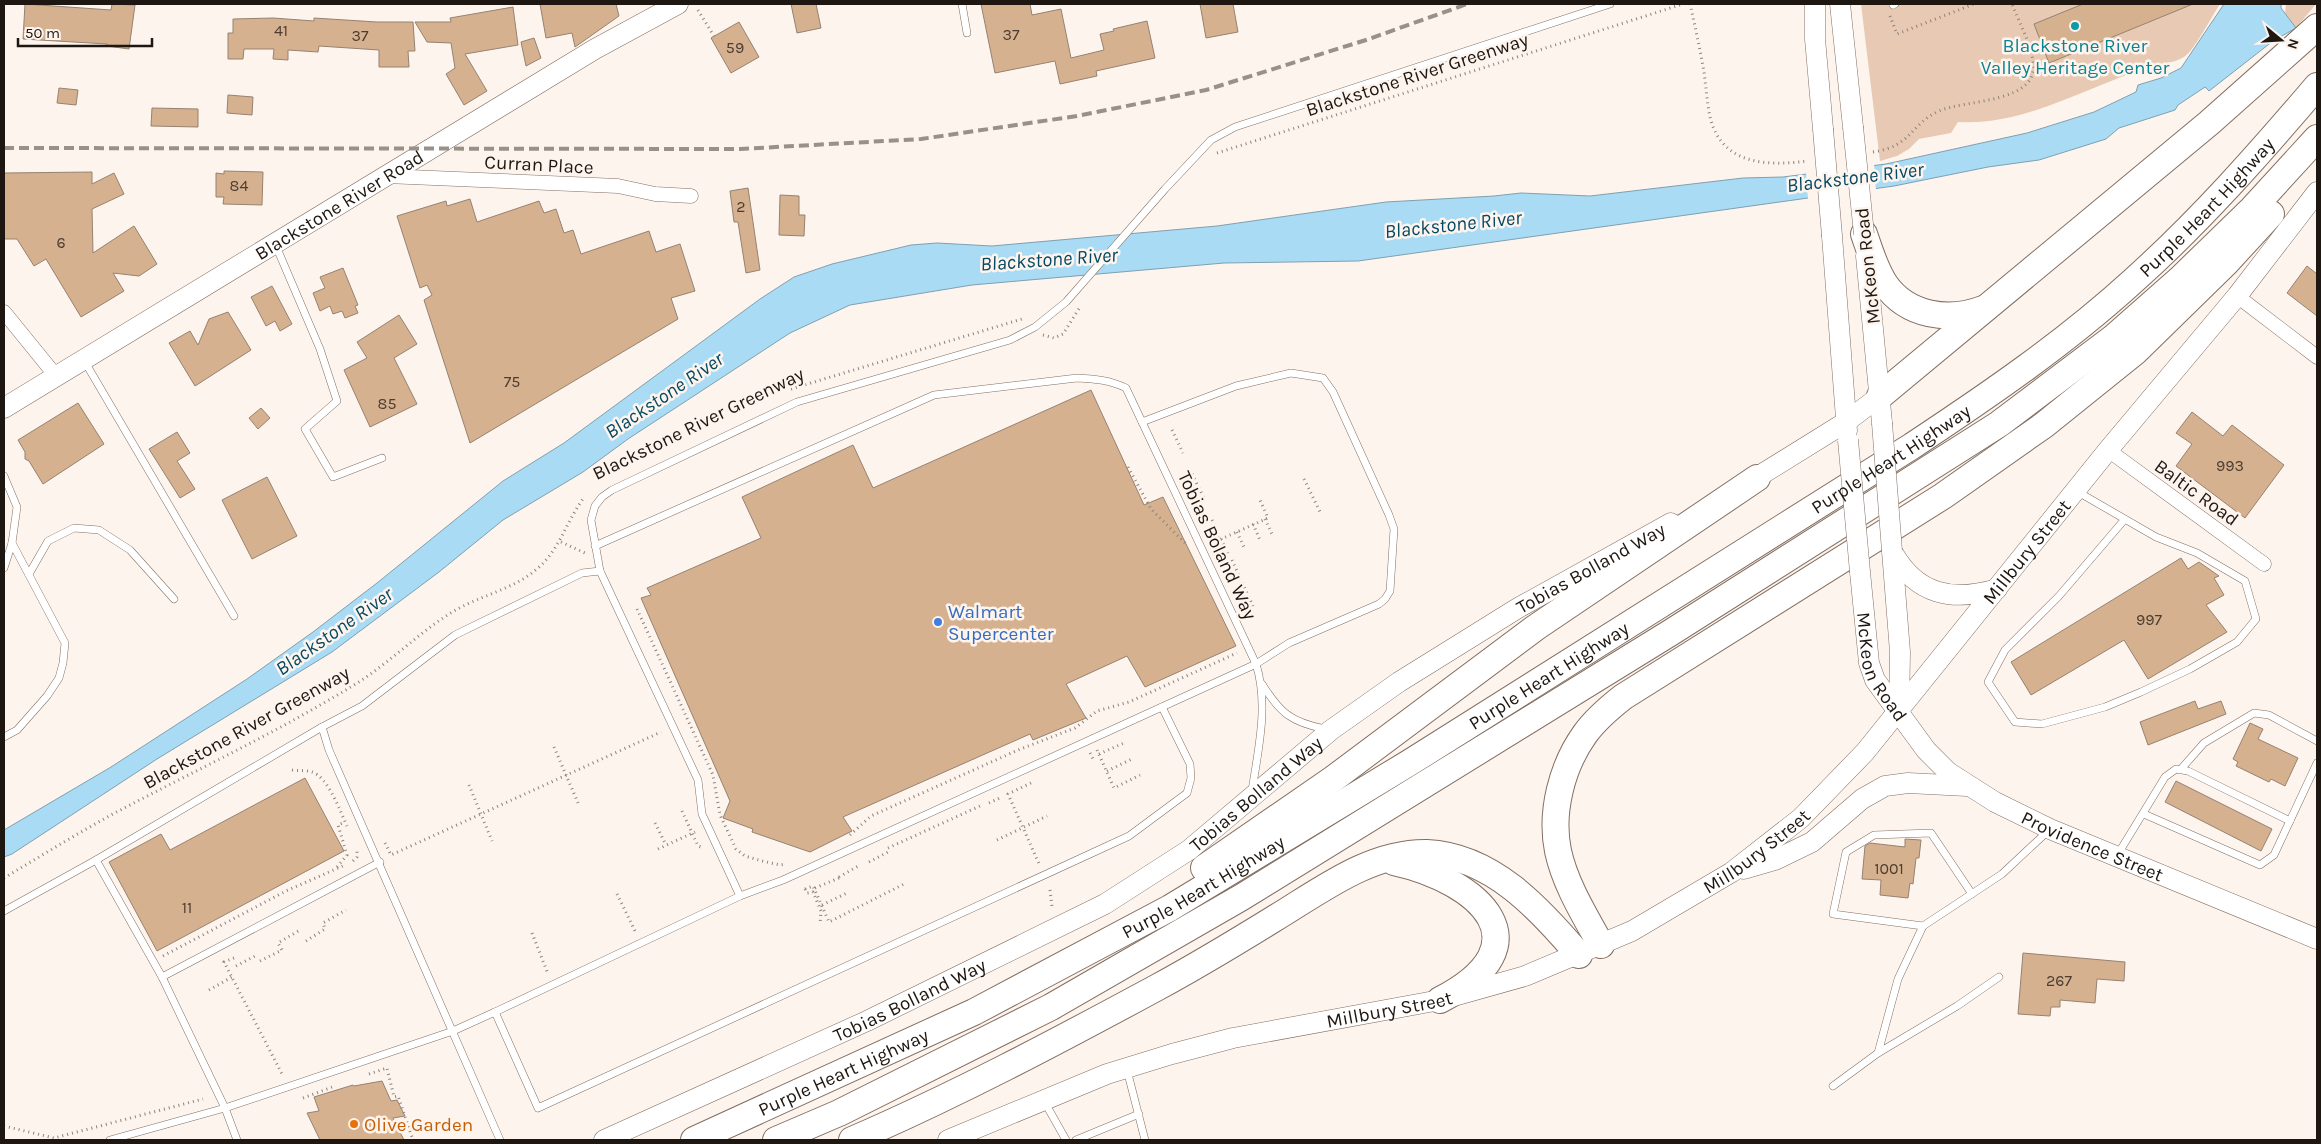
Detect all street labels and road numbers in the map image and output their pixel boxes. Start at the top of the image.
street label: Blackstone River Greenway [1303,29,1531,121]
street label: Purple Heart Highway [2135,134,2279,282]
street label: Blackstone River Road [251,146,428,265]
street label: Curran Place [484,151,594,179]
street label: McKeon Road [1851,206,1885,325]
street label: Blackstone River Greenway [589,363,808,485]
street label: Purple Heart Highway [1807,400,1975,519]
street label: Baltic Road [2150,455,2243,531]
street label: Tobias Boland Way [1173,468,1261,623]
street label: Millbury Street [1978,496,2076,609]
street label: Tobias Bolland Way [1513,518,1669,619]
street label: McKeon Road [1852,611,1911,726]
street label: Purple Heart Highway [1465,617,1633,735]
street label: Blackstone River Greenway [139,662,354,794]
street label: Tobias Bolland Way [1186,732,1327,857]
street label: Millbury Street [1699,805,1815,899]
street label: Providence Street [2018,807,2166,886]
street label: Purple Heart Highway [1118,831,1289,944]
street label: Tobias Bolland Way [830,954,990,1047]
street label: Millbury Street [1325,987,1455,1033]
street label: Purple Heart Highway [755,1024,932,1121]

